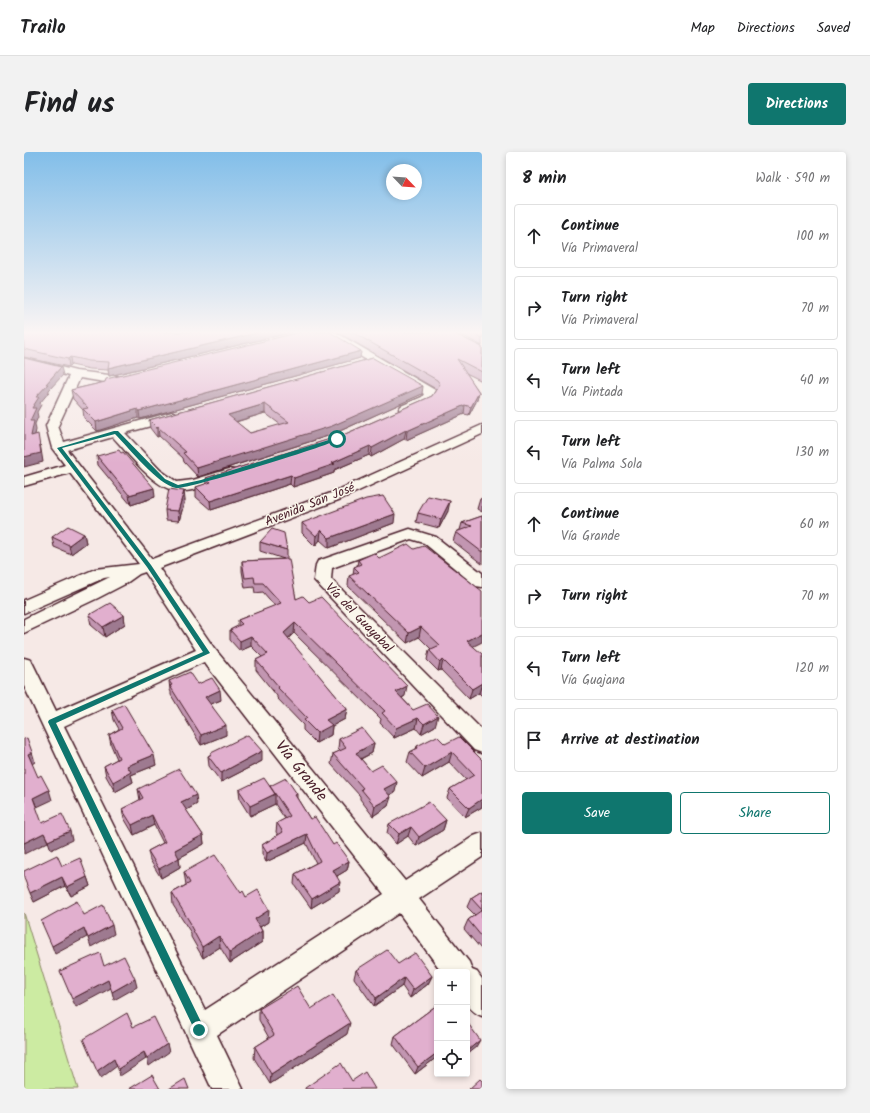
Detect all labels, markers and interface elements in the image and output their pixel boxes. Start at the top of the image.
text: Trailo [20,13,66,43]
text: Map [690,17,715,39]
text: Directions [737,17,795,39]
text: Saved [817,17,850,39]
text: Find us [24,82,115,127]
button: Directions [748,83,846,125]
north arrow [386,164,422,200]
text: 8 min [522,165,566,192]
text: Walk · 590 m [756,168,830,189]
text: Continue [561,214,619,238]
icon: ahead [523,225,545,247]
text: 100 m [796,226,829,247]
text: Vía Primaveral [561,238,638,259]
text: Turn right [561,286,628,310]
icon: right [523,297,545,319]
text: 70 m [801,298,829,319]
text: Vía Primaveral [561,310,638,331]
text: Turn left [561,358,621,382]
icon: left [523,369,545,391]
text: 40 m [800,370,829,391]
text: Vía Pintada [561,382,623,403]
route start [328,430,346,448]
text: Turn left [561,430,621,454]
icon: left [523,441,545,463]
text: 130 m [795,442,829,463]
text: Vía Palma Sola [561,454,642,475]
street label: Avenida San José [262,477,359,533]
text: Continue [561,502,619,526]
icon: ahead [523,513,545,535]
text: 60 m [800,514,829,535]
text: Vía Grande [561,526,620,547]
street label: Vía del Guayabal [320,578,398,658]
text: Turn right [561,584,628,608]
icon: right [523,585,545,607]
text: 70 m [801,586,829,607]
text: Turn left [561,646,621,670]
icon: left [523,657,545,679]
text: 120 m [795,658,829,679]
text: Vía Guajana [561,670,625,691]
text: Arrive at destination [561,728,700,752]
icon: arrive [523,729,545,751]
street label: Vía Grande [268,735,334,807]
button: Save [522,792,672,834]
button: Share [680,792,830,834]
map controls [434,969,470,1077]
button: + [434,969,470,1005]
button: − [434,1005,470,1041]
route end [190,1021,208,1039]
button: locate [434,1041,470,1077]

